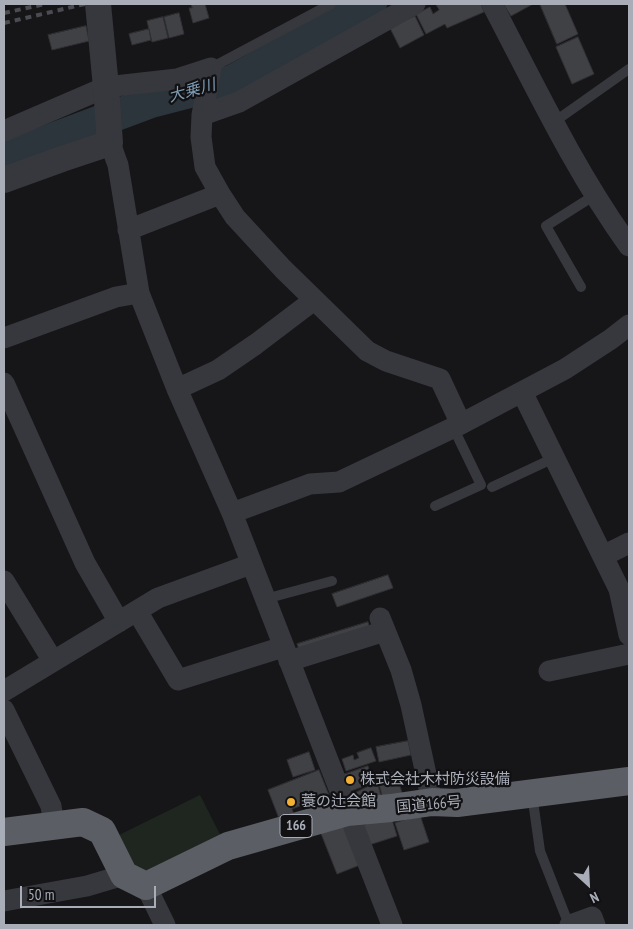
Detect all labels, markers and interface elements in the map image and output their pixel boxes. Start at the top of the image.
water label: 大乗川 [166,76,218,106]
place label: 株式会社木村防災設備 [360,771,510,789]
marker: 株式会社木村防災設備 [344,774,356,786]
place label: 蓑の辻会館 [301,793,376,811]
street label: 国道166号 [396,793,462,817]
marker: 蓑の辻会館 [285,796,297,808]
road number: 166 [280,814,312,838]
north arrow [563,859,613,909]
scale bar [22,876,159,908]
text: 50 m [28,885,54,904]
text: N [587,888,602,907]

